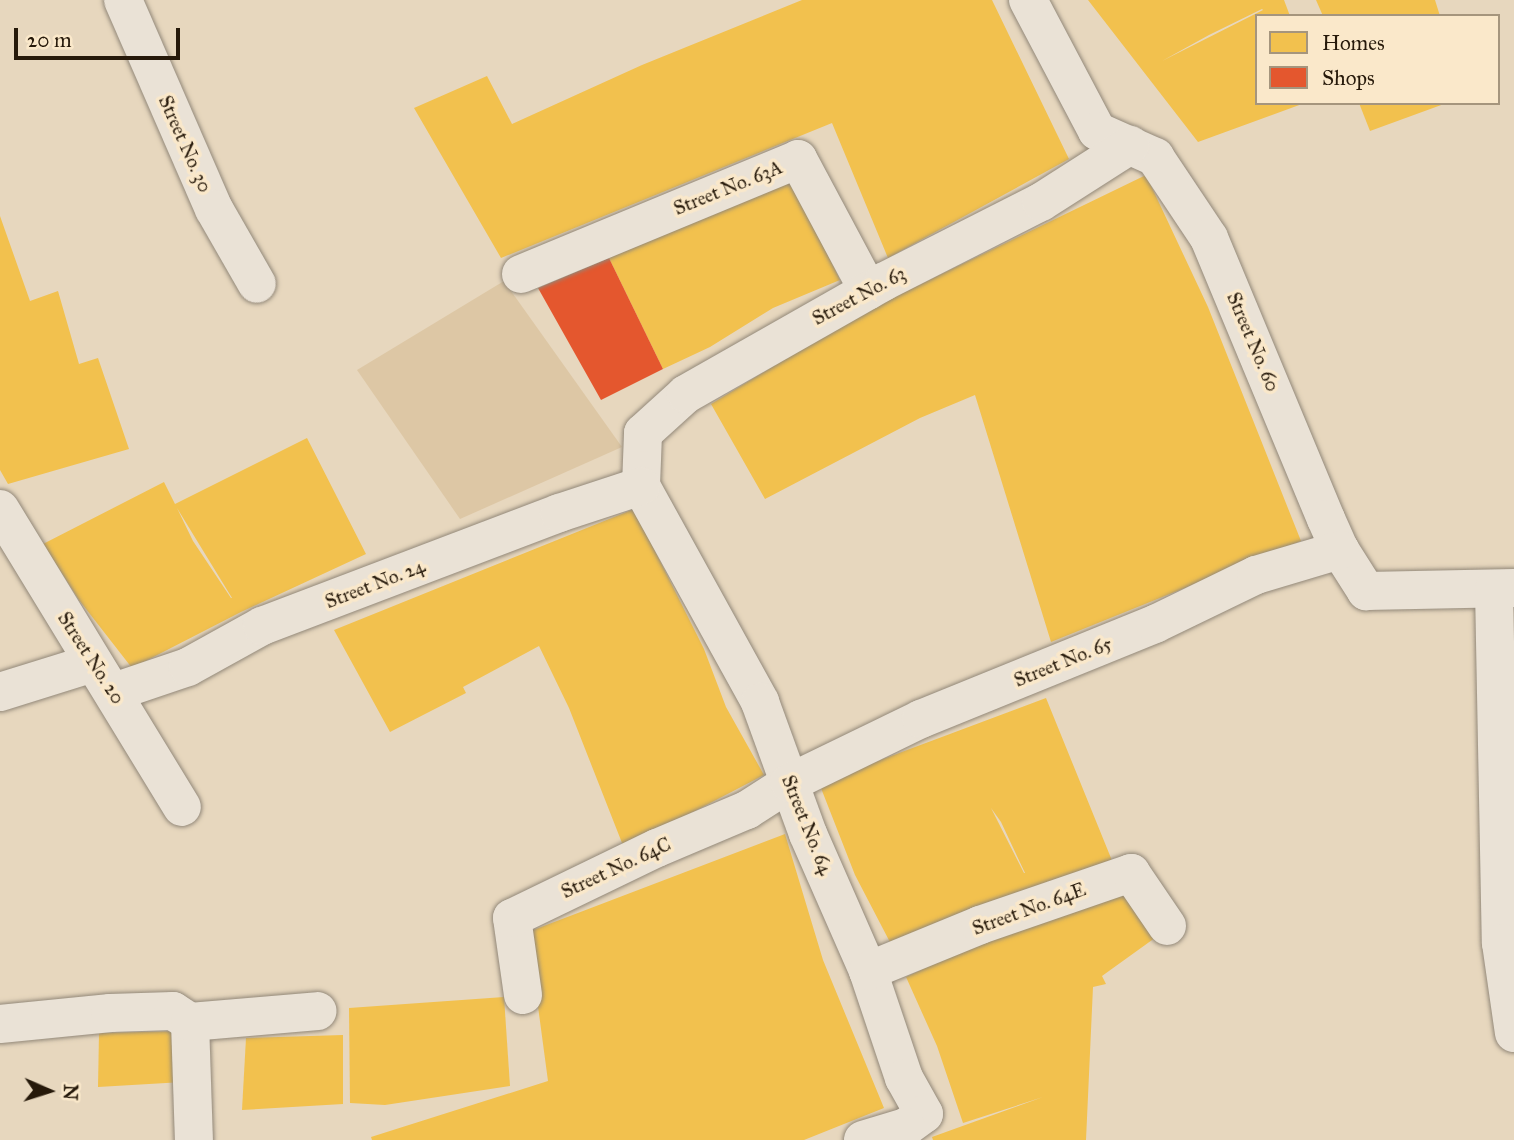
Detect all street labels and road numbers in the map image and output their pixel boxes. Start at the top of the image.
street label: Street No. 30 [154,92,216,196]
street label: Street No. 63A [670,156,786,220]
street label: Street No. 63 [809,262,909,330]
street label: Street No. 60 [1222,289,1284,395]
street label: Street No. 24 [322,555,428,613]
street label: Street No. 20 [53,608,129,708]
street label: Street No. 65 [1011,632,1115,692]
street label: Street No. 64 [777,772,837,878]
street label: Street No. 64C [558,833,674,903]
street label: Street No. 64E [969,878,1089,940]

